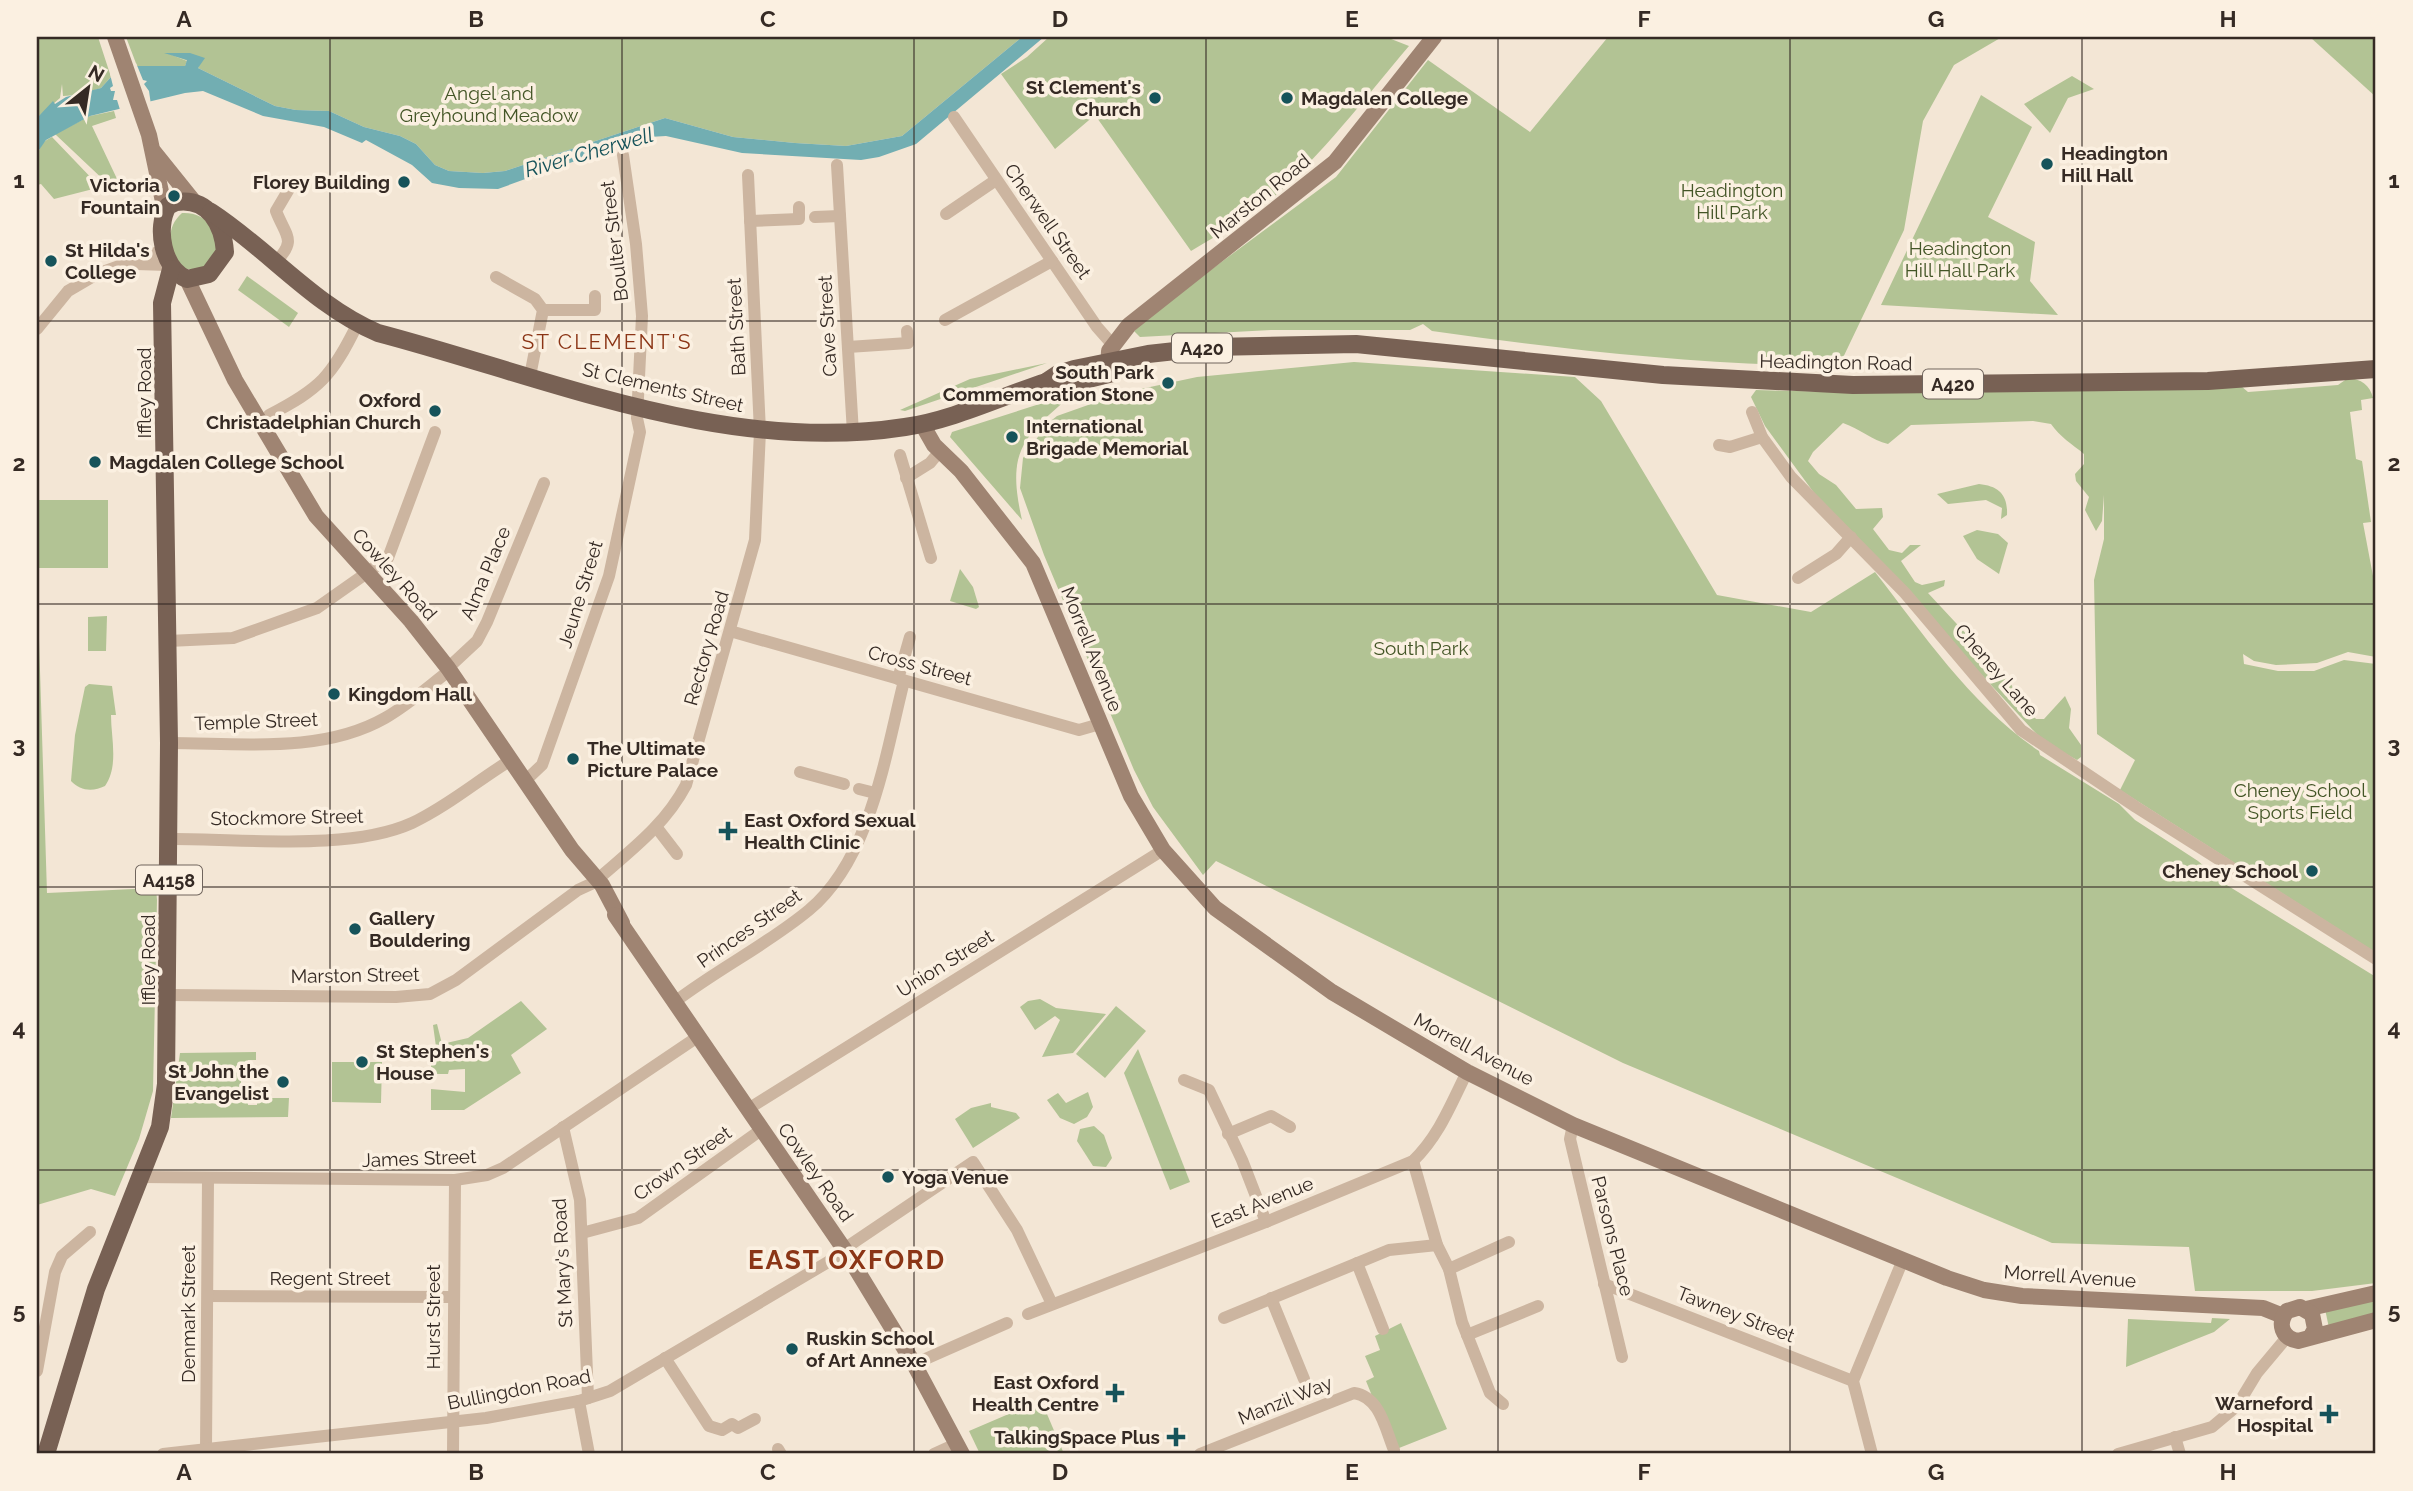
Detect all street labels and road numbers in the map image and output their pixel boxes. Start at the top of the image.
street label: Marston Road [1206,149,1314,243]
street label: Cherwell Street [1000,159,1096,283]
street label: Boulter Street [596,179,632,303]
street label: Cave Street [813,274,841,377]
street label: Bath Street [722,277,750,376]
road number: A420 [1172,334,1232,362]
street label: Iffley Road [133,347,155,439]
street label: Headington Road [1759,350,1913,374]
street label: St Clements Street [580,358,746,416]
road number: A420 [1923,370,1983,398]
street label: Alma Place [455,523,515,623]
street label: Cowley Road [348,524,442,624]
street label: Jeune Street [553,537,607,650]
street label: Morrell Avenue [1057,583,1127,715]
street label: Rectory Road [679,588,733,708]
street label: Cheney Lane [1951,619,2043,721]
street label: Cross Street [866,641,975,690]
street label: Temple Street [194,708,319,734]
street label: Stockmore Street [210,805,364,829]
road number: A4158 [136,866,202,894]
street label: Princes Street [693,884,806,972]
street label: Iffley Road [137,914,159,1006]
street label: Union Street [893,924,998,1001]
street label: Marston Street [290,963,420,987]
street label: Morrell Avenue [1410,1008,1538,1090]
street label: Cowley Road [774,1118,858,1226]
street label: Crown Street [629,1121,736,1205]
street label: James Street [361,1145,477,1171]
street label: East Avenue [1208,1172,1316,1232]
street label: Parsons Place [1587,1174,1639,1298]
street label: St Mary's Road [548,1198,576,1328]
street label: Denmark Street [177,1244,199,1383]
street label: Morrell Avenue [2003,1260,2137,1292]
street label: Hurst Street [422,1264,444,1370]
street label: Regent Street [269,1267,391,1289]
street label: Tawney Street [1674,1281,1799,1347]
street label: Bullingdon Road [445,1364,593,1414]
street label: Manzil Way [1235,1371,1335,1429]

